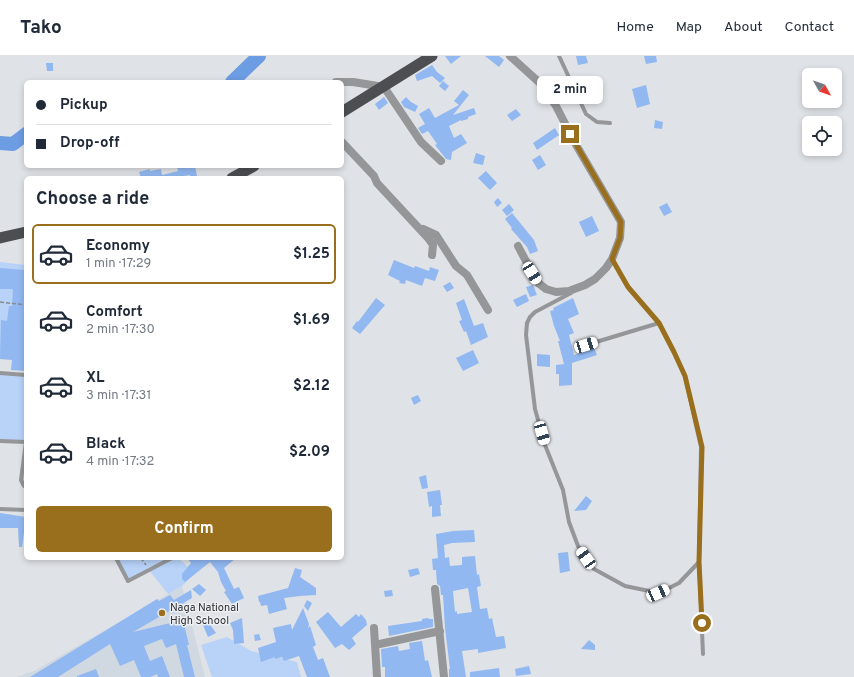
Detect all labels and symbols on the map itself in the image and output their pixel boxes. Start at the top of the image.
north arrow [802,68,842,108]
callout: 2 min [537,76,603,104]
route end [561,125,579,143]
car [521,260,543,286]
car [573,336,599,354]
car [533,420,551,446]
car [574,545,598,571]
car [645,583,671,603]
place label: Naga National High School [170,601,239,628]
marker: Naga National High School [157,608,167,618]
route start [693,614,711,632]

